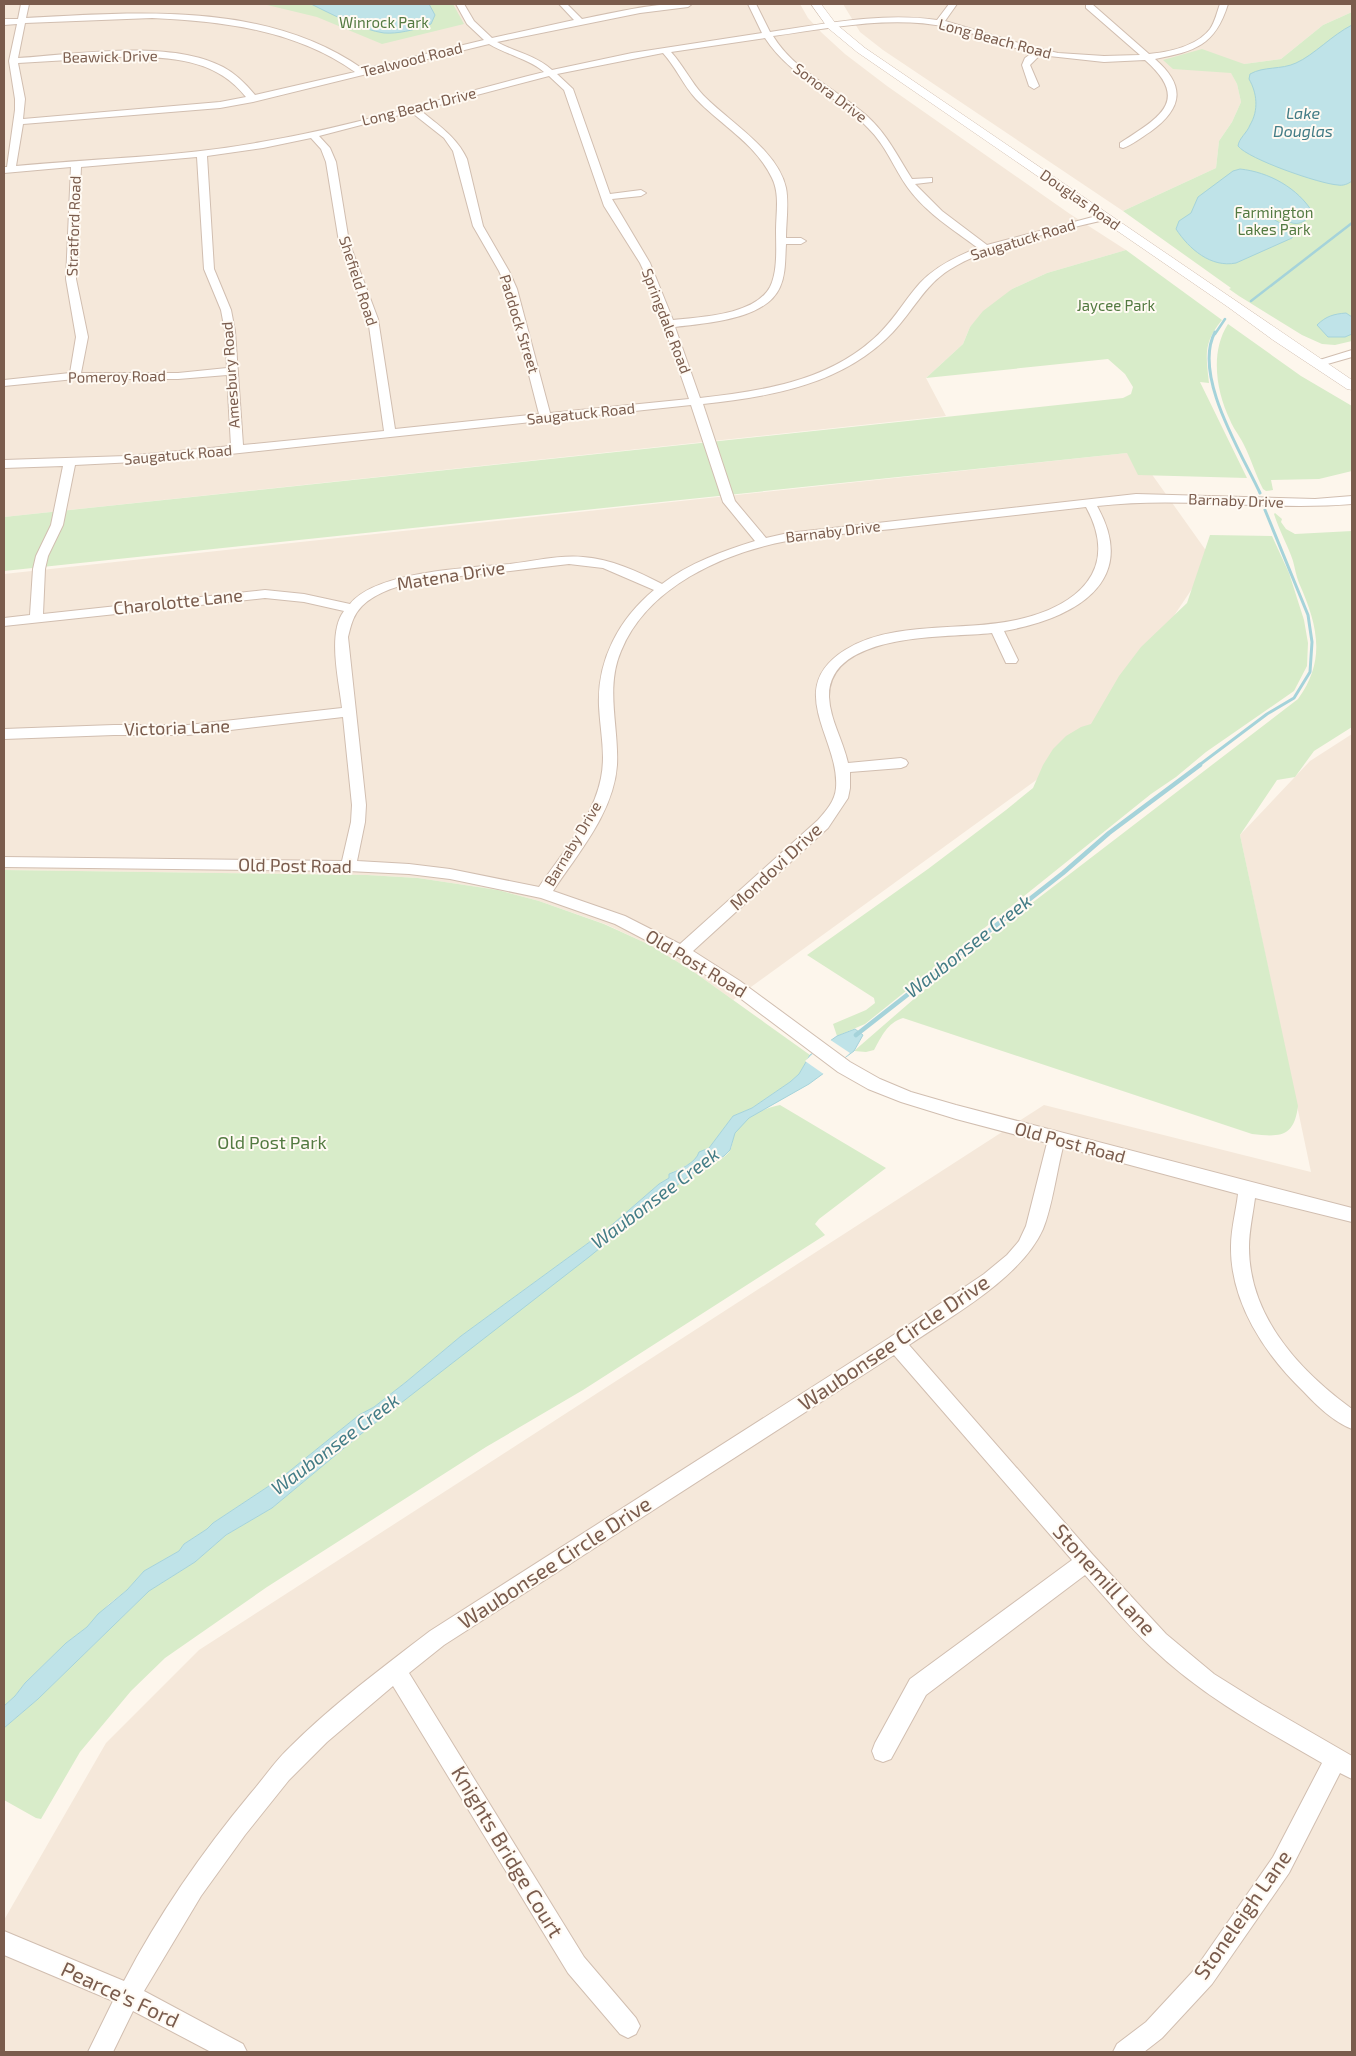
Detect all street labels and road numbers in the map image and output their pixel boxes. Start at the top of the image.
street label: Long Beach Road [937,14,1054,62]
street label: Tealwood Road [359,38,464,80]
street label: Beawick Drive [62,46,158,66]
street label: Sonora Drive [790,59,871,126]
street label: Long Beach Drive [360,83,478,129]
street label: Douglas Road [1037,165,1124,233]
street label: Stratford Road [62,175,84,276]
street label: Saugatuck Road [968,215,1077,264]
street label: Shefield Road [336,234,382,328]
street label: Springdale Road [639,266,695,376]
street label: Paddock Street [496,272,544,376]
street label: Amesbury Road [217,321,243,429]
street label: Pomeroy Road [68,366,166,386]
street label: Saugatuck Road [526,398,636,428]
street label: Saugatuck Road [123,440,233,468]
street label: Barnaby Drive [1188,489,1284,511]
street label: Barnaby Drive [784,516,881,546]
street label: Matena Drive [395,556,507,594]
street label: Charolotte Lane [112,583,244,619]
street label: Victoria Lane [124,714,230,740]
street label: Barnaby Drive [540,798,604,889]
street label: Mondovi Drive [725,818,826,914]
street label: Old Post Road [238,853,352,877]
street label: Old Post Road [642,924,751,1002]
street label: Old Post Road [1012,1117,1128,1167]
street label: Waubonsee Circle Drive [793,1269,993,1415]
street label: Waubonsee Circle Drive [453,1490,655,1633]
street label: Stonemill Lane [1049,1518,1162,1640]
street label: Knights Bridge Court [447,1761,569,1942]
street label: Stoneleigh Lane [1188,1845,1296,1984]
street label: Pearce's Ford [58,1955,184,2032]

